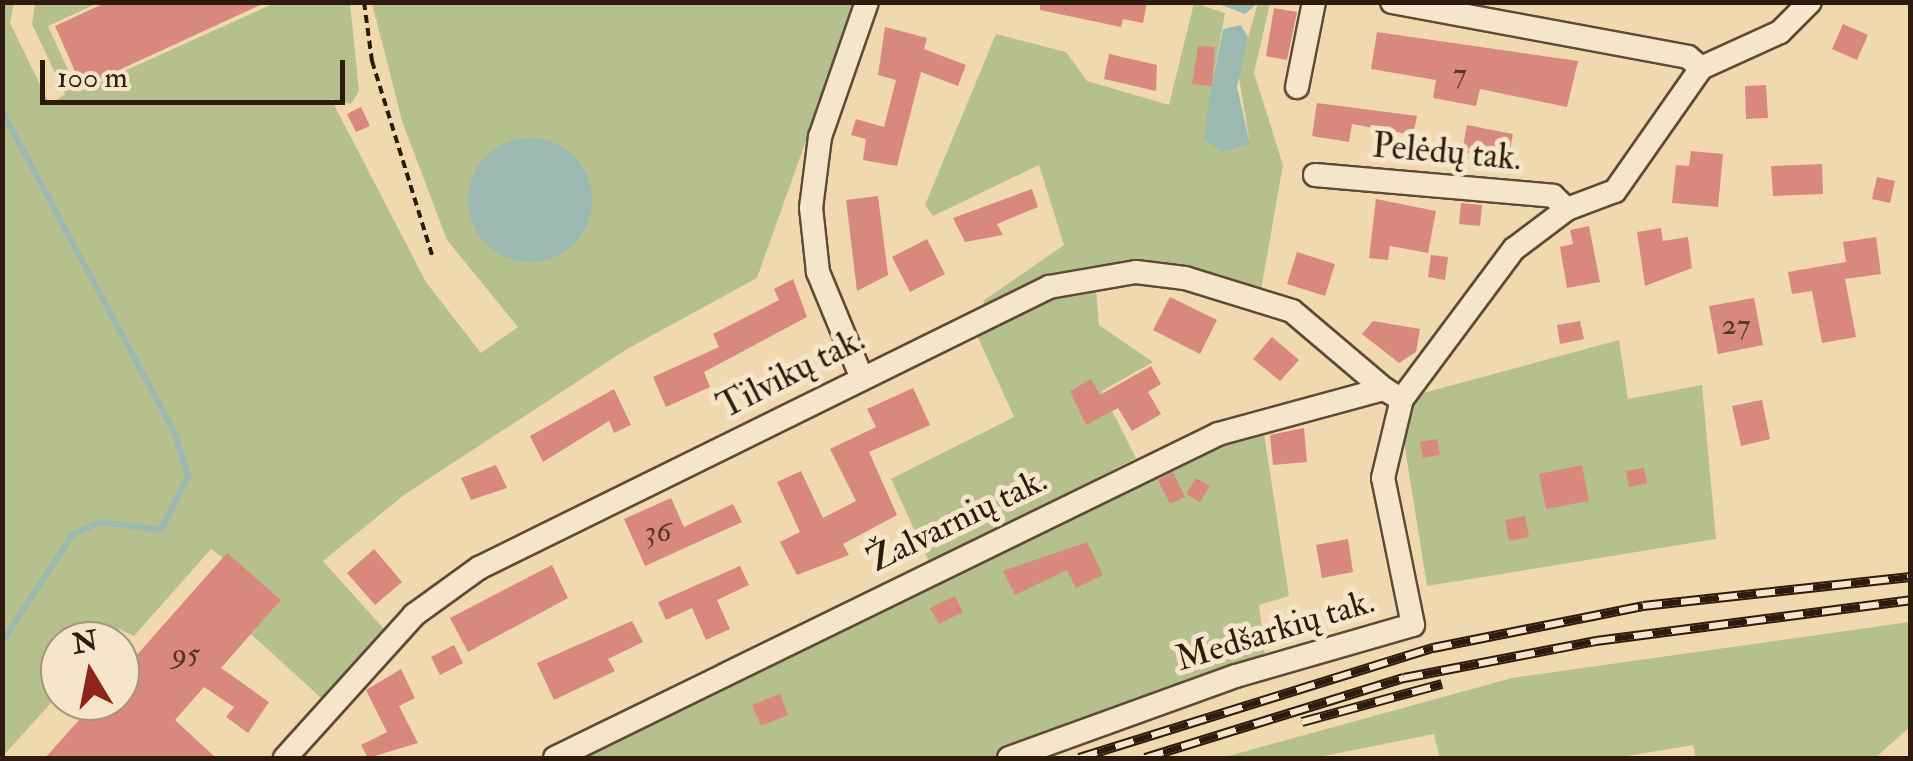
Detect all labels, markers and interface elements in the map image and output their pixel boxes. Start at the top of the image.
scale bar [45,40,350,102]
house number: 7 [1453,56,1467,92]
text: 100 m [57,59,128,96]
street label: Pelėdų tak. [1371,125,1523,179]
house number: 27 [1722,307,1750,343]
street label: Tilvikų tak. [710,318,872,428]
street label: Žalvarnių tak. [861,459,1053,581]
house number: 36 [645,514,671,550]
street label: Medšarkių tak. [1171,580,1379,680]
north arrow [40,621,140,721]
text: N [70,624,100,662]
house number: 95 [172,636,200,672]

